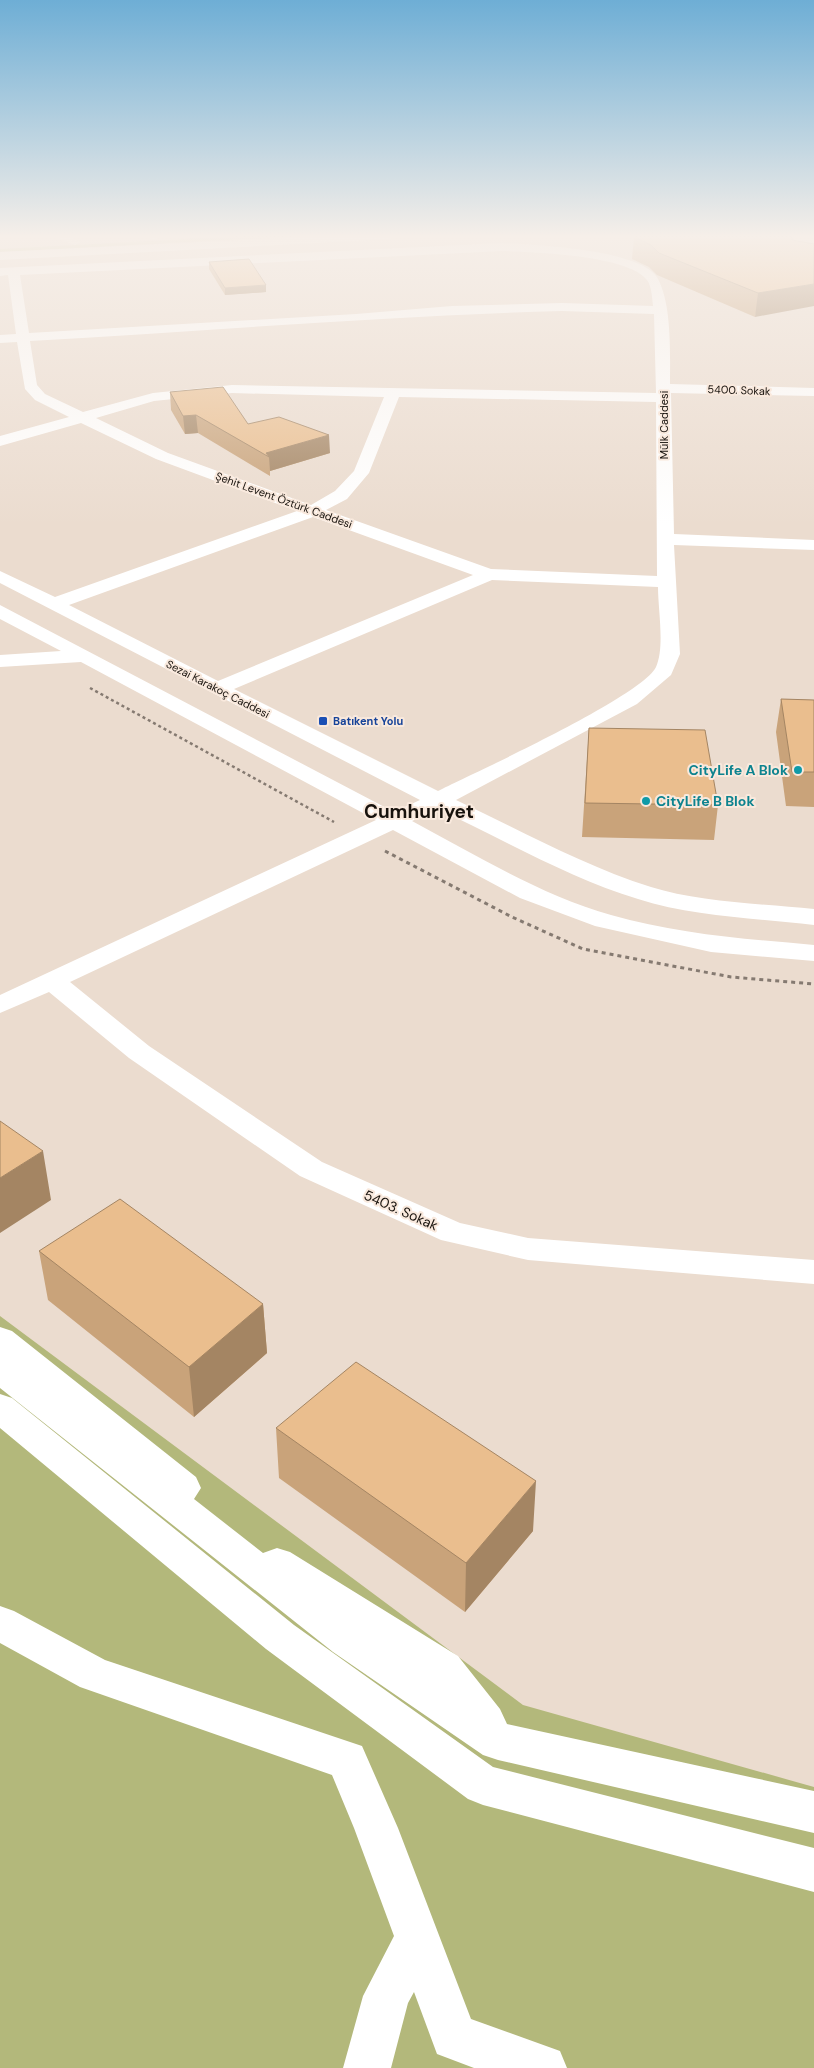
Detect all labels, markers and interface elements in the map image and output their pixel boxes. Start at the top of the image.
street label: 5400. Sokak [707,382,771,398]
street label: Mülk Caddesi [657,391,671,459]
street label: Şehit Levent Öztürk Caddesi [214,469,354,531]
street label: Sezai Karakoç Caddesi [164,657,272,721]
place label: Batıkent Yolu [333,714,403,728]
marker: Batıkent Yolu [317,715,329,727]
place label: CityLife A Blok [689,761,788,779]
marker: CityLife A Blok [792,764,804,776]
place label: CityLife B Blok [656,792,755,810]
marker: CityLife B Blok [640,795,652,807]
district label: Cumhuriyet [364,799,474,824]
street label: 5403. Sokak [361,1186,441,1234]

